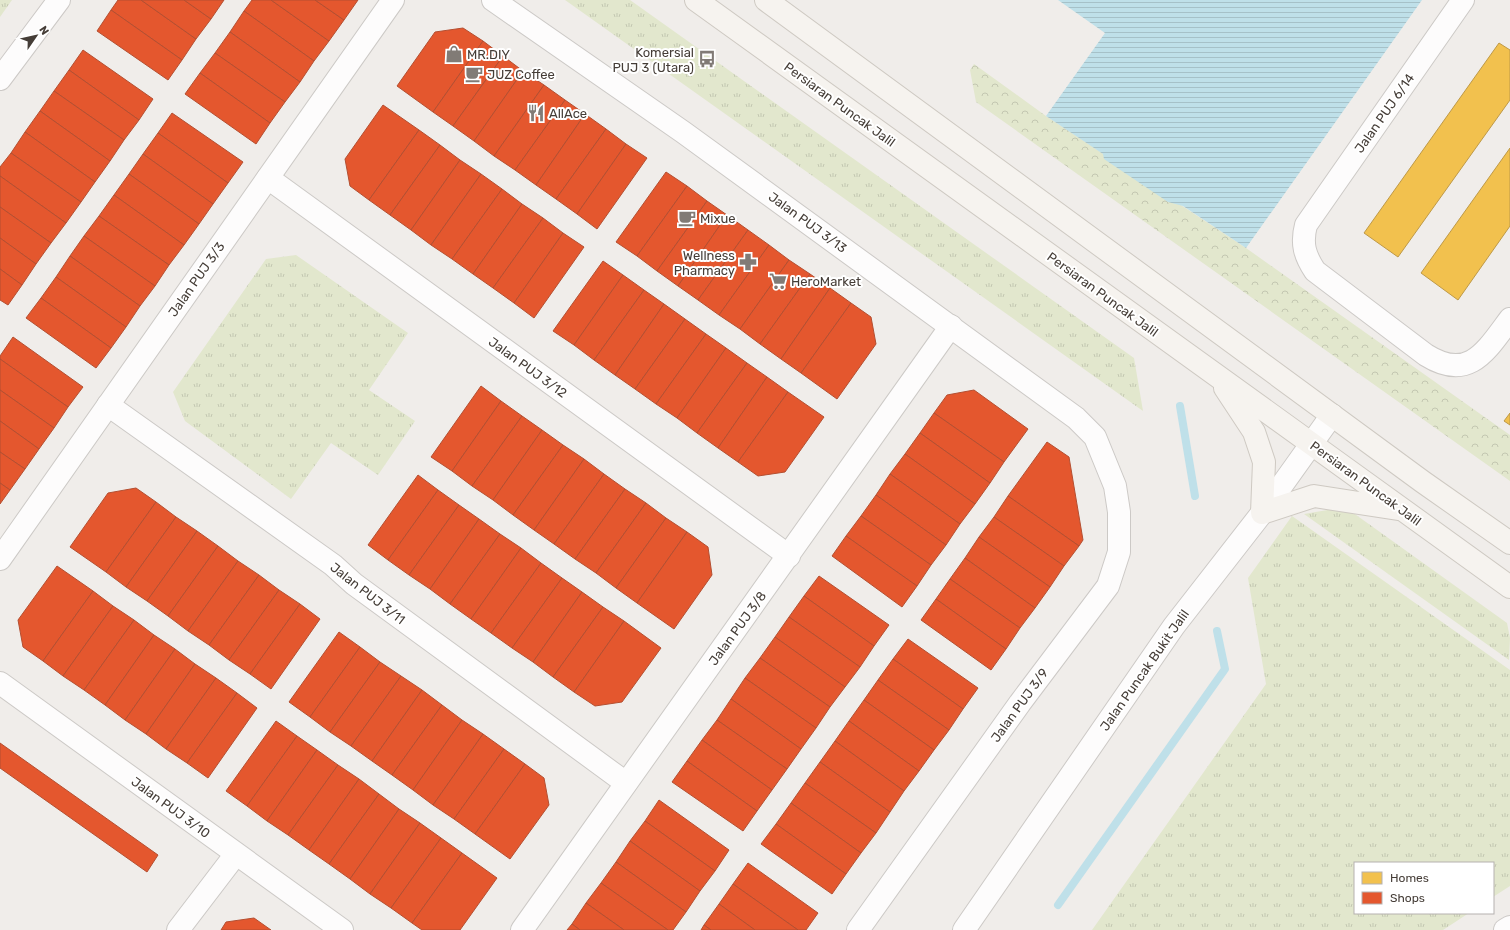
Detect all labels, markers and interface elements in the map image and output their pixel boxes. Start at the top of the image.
north arrow [16,16,56,56]
text: N [36,24,52,38]
shop icon: MR.DIY [444,44,464,64]
place label: Komersial PUJ 3 (Utara) [613,45,694,75]
place label: MR.DIY [467,47,511,62]
bus stop icon: Komersial PUJ 3 (Utara) [697,49,717,69]
street label: Persiaran Puncak Jalil [781,59,898,150]
cafe icon: JUZ Coffee [464,64,484,84]
place label: JUZ Coffee [487,67,555,82]
street label: Jalan PUJ 6/14 [1352,71,1417,156]
restaurant icon: AllAce [526,103,546,123]
place label: AllAce [549,106,587,121]
street label: Jalan PUJ 3/13 [766,189,850,256]
cafe icon: Mixue [677,208,697,228]
place label: Mixue [700,211,736,226]
street label: Jalan PUJ 3/3 [165,239,228,319]
place label: Wellness Pharmacy [674,248,735,278]
street label: Persiaran Puncak Jalil [1044,249,1161,340]
pharmacy icon: Wellness Pharmacy [738,252,758,272]
supermarket icon: HeroMarket [768,271,788,291]
place label: HeroMarket [791,274,861,289]
street label: Jalan PUJ 3/12 [486,334,570,401]
street label: Persiaran Puncak Jalil [1307,438,1424,529]
street label: Jalan PUJ 3/11 [327,560,408,627]
street label: Jalan PUJ 3/8 [706,588,769,668]
street label: Jalan Puncak Bukit Jalil [1097,607,1192,734]
street label: Jalan PUJ 3/9 [988,665,1051,745]
street label: Jalan PUJ 3/10 [128,774,213,841]
legend [1354,862,1494,914]
text: Homes [1390,871,1429,885]
text: Shops [1390,891,1425,905]

